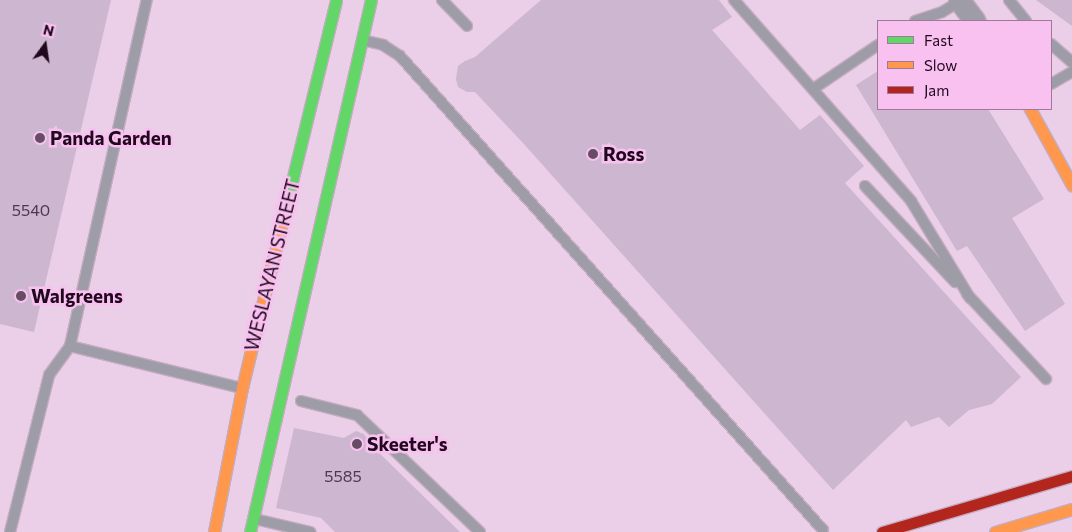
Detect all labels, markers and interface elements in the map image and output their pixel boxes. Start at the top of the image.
north arrow [20,20,70,70]
text: N [42,20,56,39]
legend [877,20,1052,110]
text: Fast [924,31,953,49]
text: Slow [924,56,957,74]
text: Jam [924,81,949,99]
place label: Panda Garden [50,127,172,149]
marker: Panda Garden [34,132,46,144]
place label: Ross [603,143,644,165]
marker: Ross [587,148,599,160]
street label: WESLAYAN STREET [240,177,304,353]
house number: 5540 [12,200,50,220]
place label: Walgreens [31,285,123,307]
marker: Walgreens [15,290,27,302]
place label: Skeeter's [367,433,448,455]
marker: Skeeter's [351,438,363,450]
house number: 5585 [324,466,362,486]

